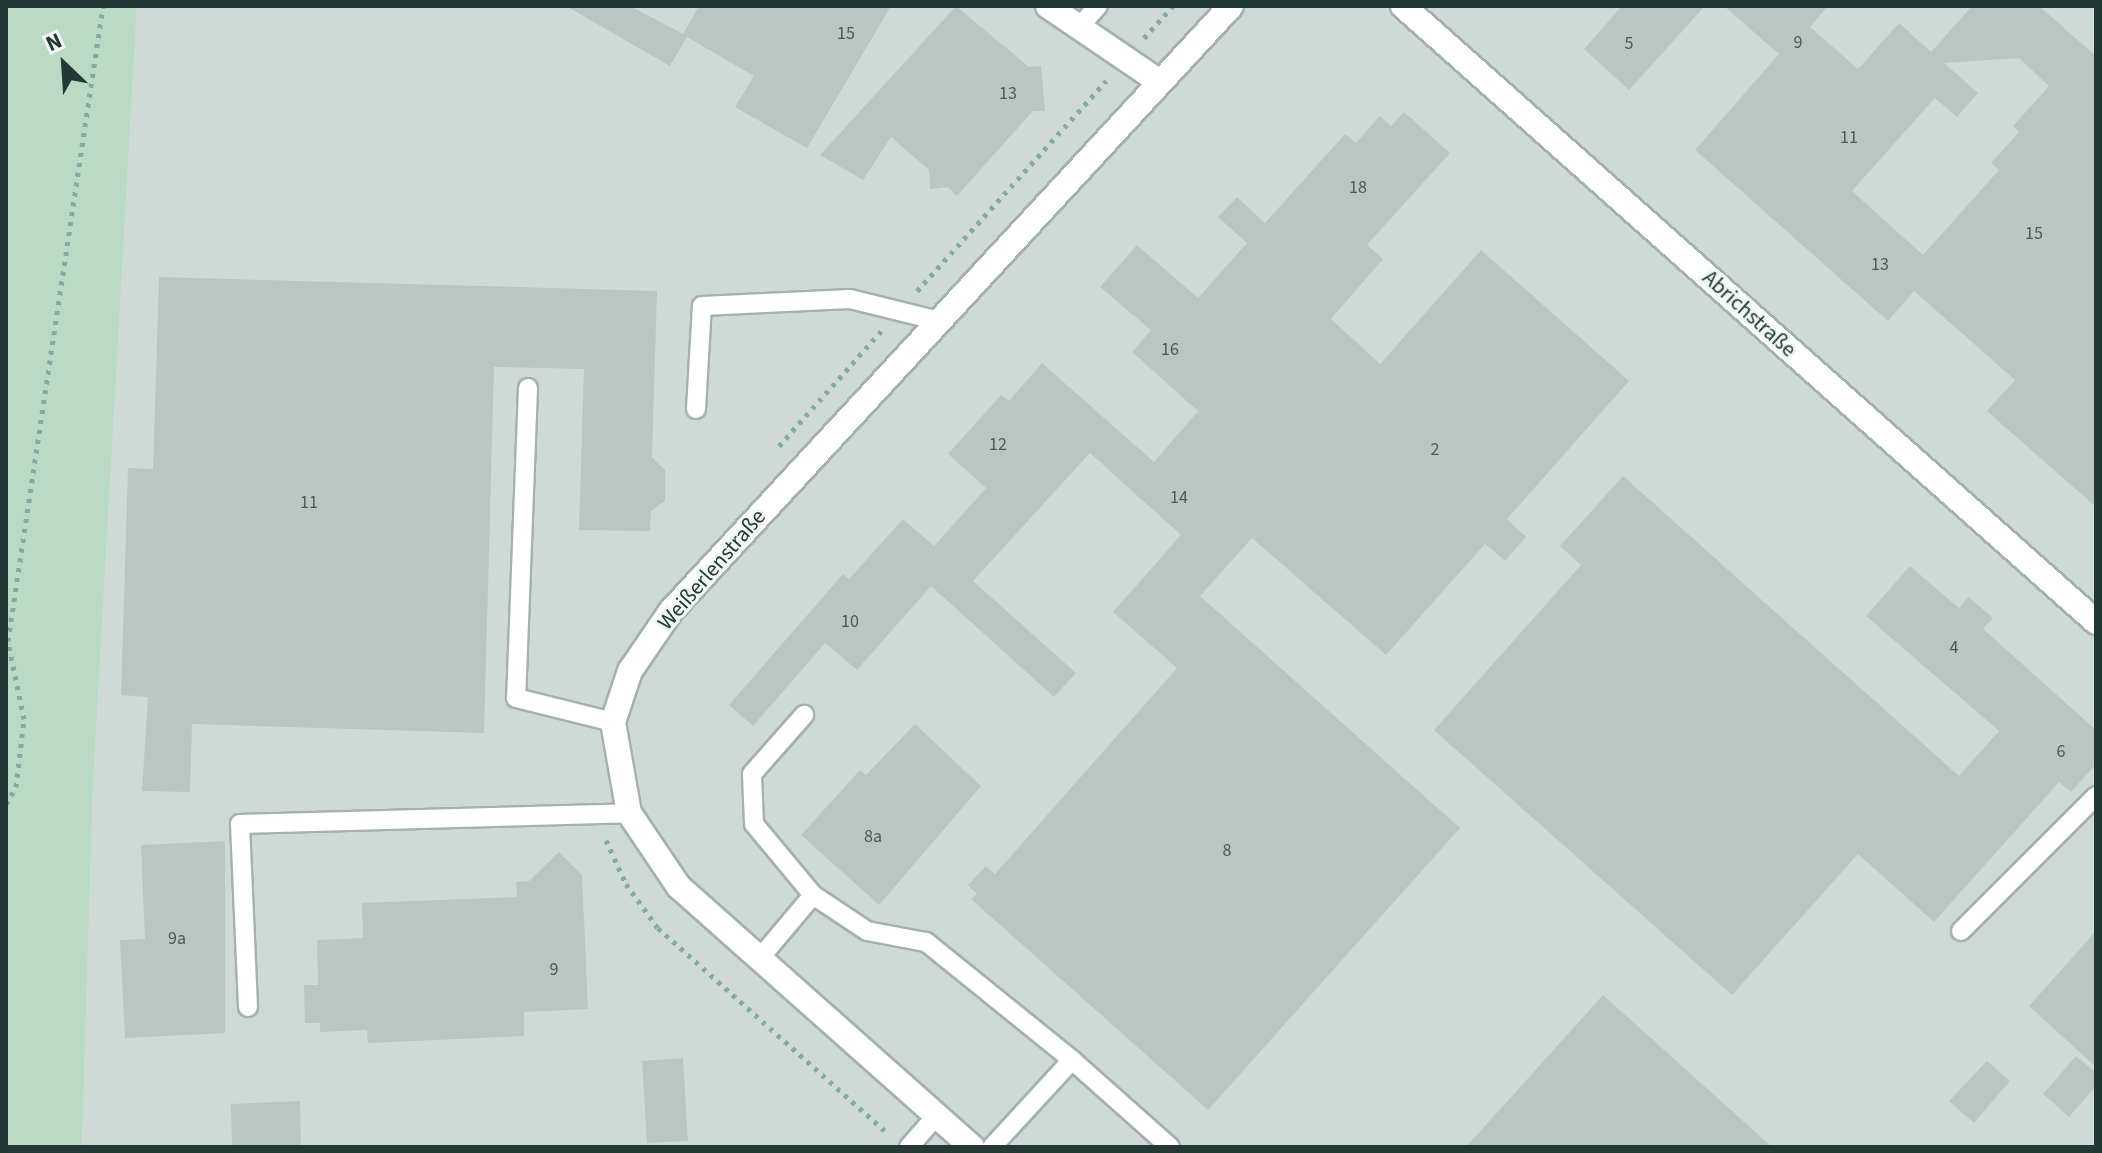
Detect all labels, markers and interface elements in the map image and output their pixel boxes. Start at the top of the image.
house number: 15 [837,23,855,45]
north arrow [24,24,104,104]
text: N [40,25,67,60]
house number: 9 [1794,32,1802,54]
house number: 5 [1625,33,1633,55]
house number: 13 [999,83,1017,105]
house number: 11 [1840,127,1858,149]
house number: 18 [1349,177,1367,199]
house number: 15 [2025,223,2043,245]
house number: 13 [1871,254,1889,276]
street label: Abrichstraße [1697,265,1801,363]
house number: 16 [1161,339,1179,361]
house number: 12 [989,434,1007,456]
house number: 2 [1431,439,1439,461]
house number: 14 [1170,487,1188,509]
house number: 11 [300,492,318,514]
street label: Weißerlenstraße [652,504,772,636]
house number: 10 [841,611,859,633]
house number: 4 [1950,637,1958,659]
house number: 6 [2057,741,2065,763]
house number: 8a [864,826,882,848]
house number: 8 [1223,840,1231,862]
house number: 9a [168,928,186,950]
house number: 9 [550,959,558,981]

